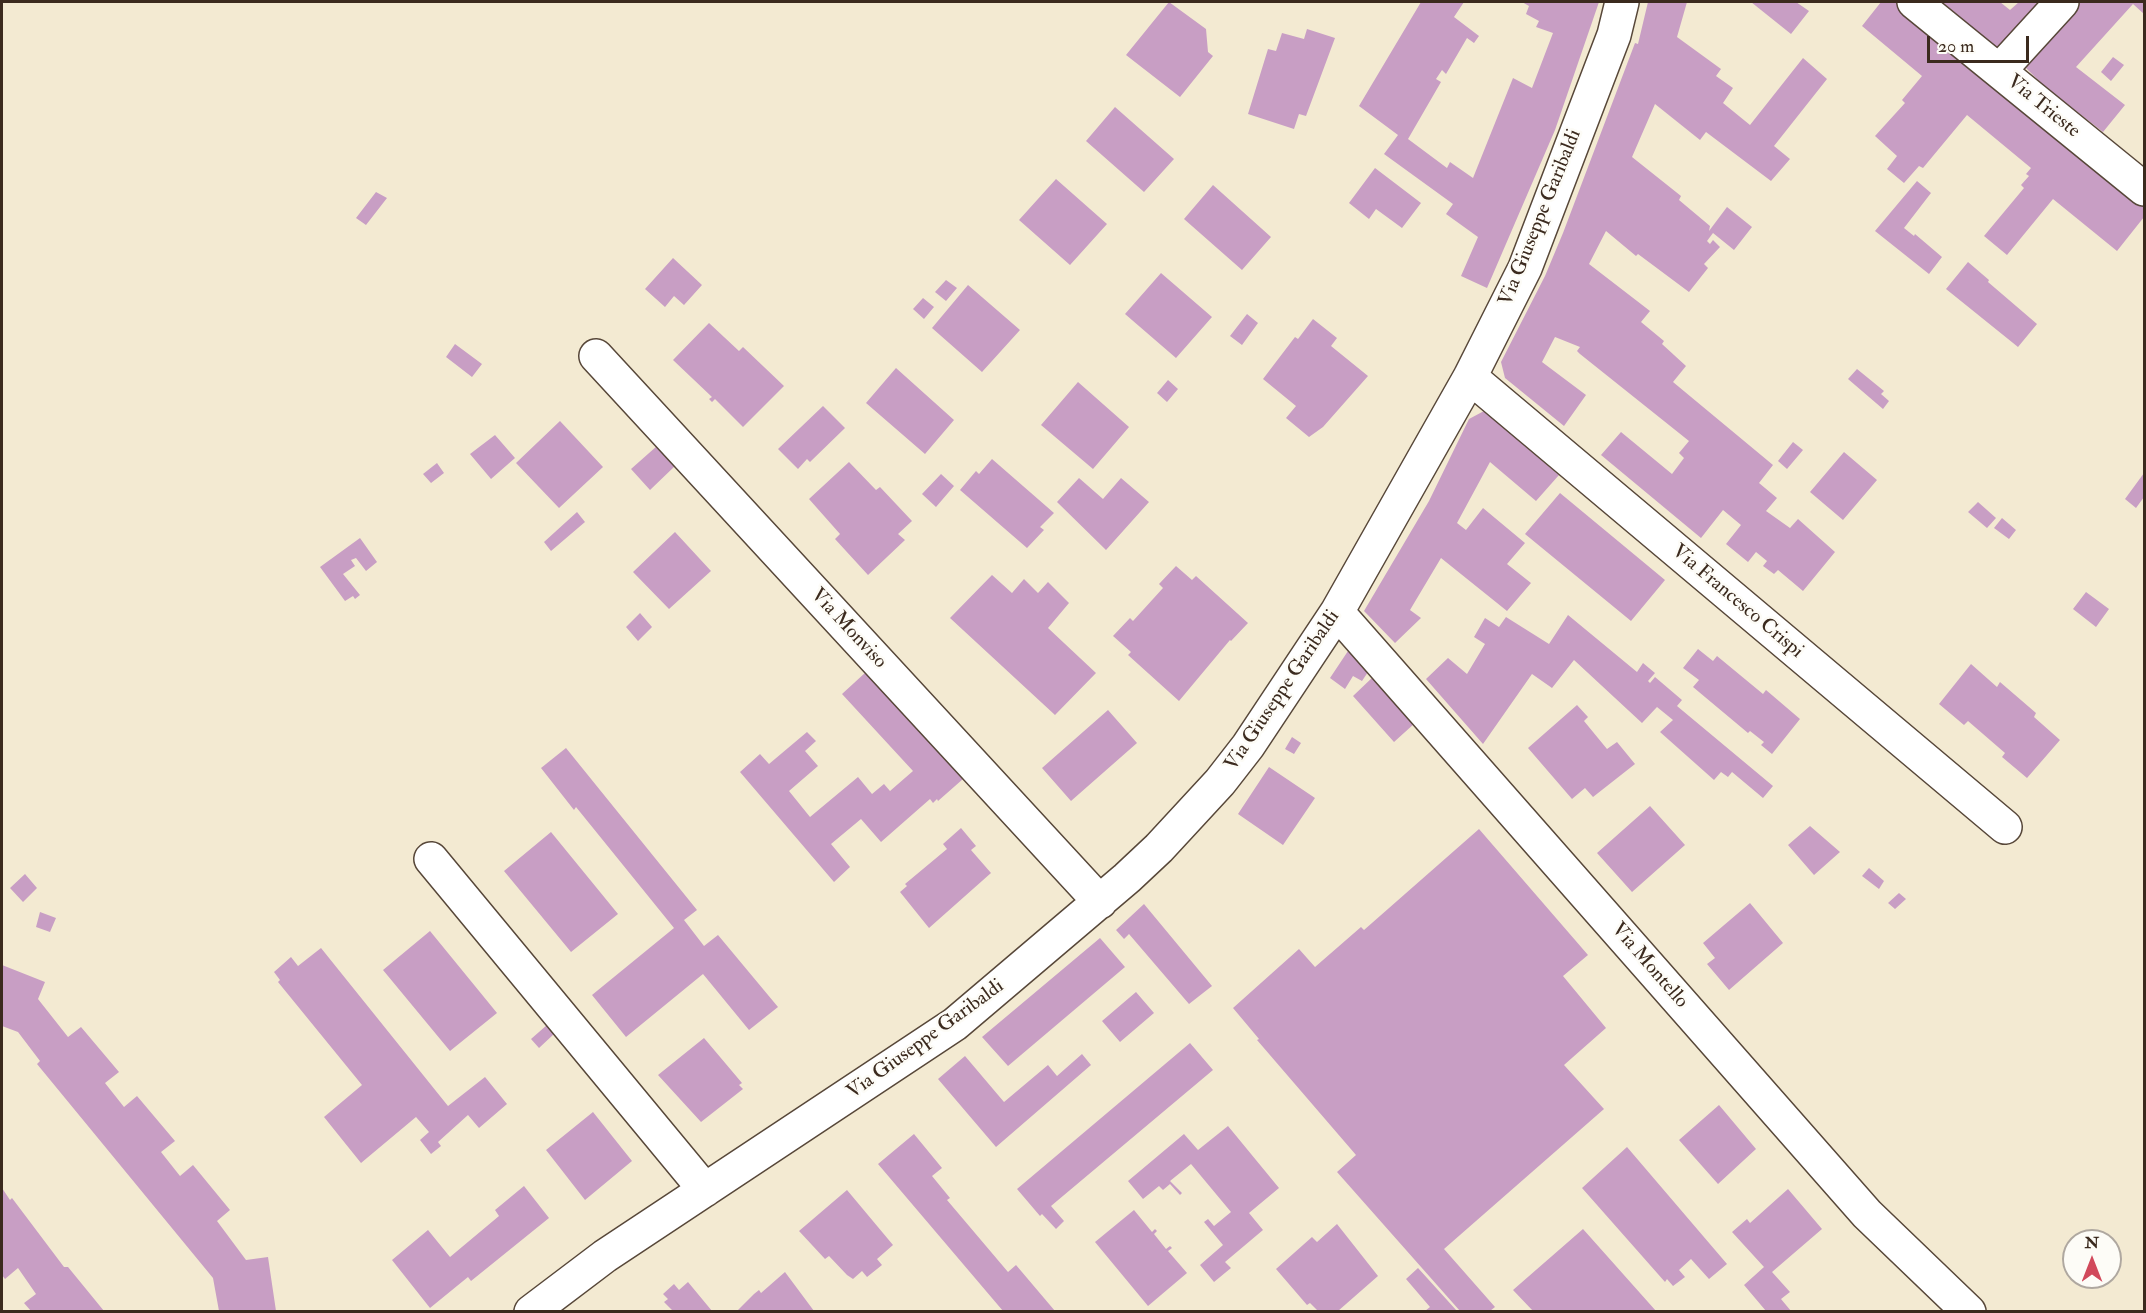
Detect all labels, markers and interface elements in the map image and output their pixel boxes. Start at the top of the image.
scale bar [1930,24,2032,62]
text: 20 m [1938,35,1974,58]
street label: Via Trieste [2002,70,2084,144]
street label: Via Giuseppe Garibaldi [1495,126,1587,310]
street label: Via Francesco Crispi [1666,540,1808,664]
street label: Via Monviso [805,584,891,674]
street label: Via Giuseppe Garibaldi [1220,606,1346,776]
street label: Via Montello [1605,918,1693,1014]
street label: Via Giuseppe Garibaldi [843,975,1009,1105]
north arrow [2062,1229,2122,1289]
text: N [2085,1233,2099,1253]

